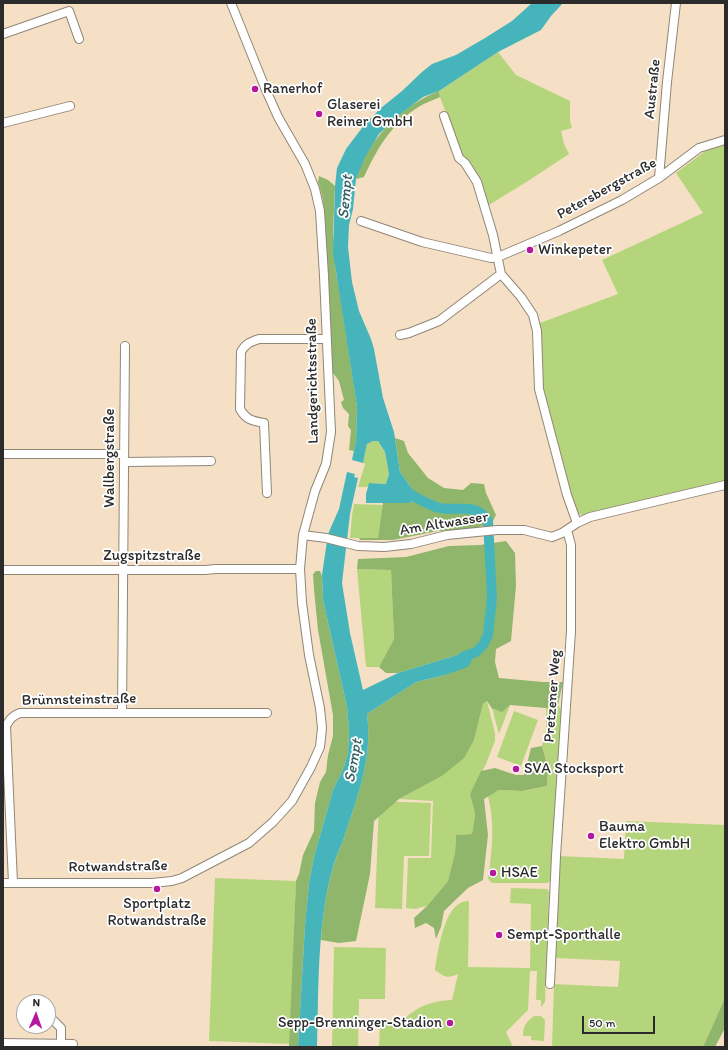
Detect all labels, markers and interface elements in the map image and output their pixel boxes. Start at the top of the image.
street label: Austraße [641,58,665,120]
place label: Ranerhof [263,80,322,98]
marker: Ranerhof [250,84,260,94]
place label: Glaserei Reiner GmbH [327,96,413,131]
marker: Glaserei Reiner GmbH [314,109,324,119]
street label: Petersbergstraße [554,154,660,224]
water label: Sempt [335,174,357,220]
place label: Winkepeter [538,241,612,259]
marker: Winkepeter [525,245,535,255]
street label: Landgerichtsstraße [303,318,323,444]
street label: Wallbergstraße [101,408,119,508]
street label: Am Altwasser [398,508,490,540]
street label: Zugspitzstraße [103,547,201,565]
street label: Pretzener Weg [541,649,565,743]
street label: Brünnsteinstraße [22,690,136,710]
water label: Sempt [341,738,367,784]
place label: SVA Stocksport [524,760,624,778]
marker: SVA Stocksport [511,764,521,774]
place label: Bauma Elektro GmbH [599,818,690,853]
marker: Bauma Elektro GmbH [586,831,596,841]
street label: Rotwandstraße [68,857,168,877]
place label: HSAE [501,864,538,882]
marker: HSAE [488,868,498,878]
marker: Sportplatz Rotwandstraße [152,884,162,894]
place label: Sportplatz Rotwandstraße [108,895,206,930]
place label: Sempt-Sporthalle [507,926,621,944]
marker: Sempt-Sporthalle [494,930,504,940]
north arrow [16,994,56,1034]
text: N [32,996,40,1009]
scale bar [584,1008,657,1034]
place label: Sepp-Brenninger-Stadion [278,1014,442,1032]
text: 50 m [589,1016,615,1030]
marker: Sepp-Brenninger-Stadion [445,1018,455,1028]

